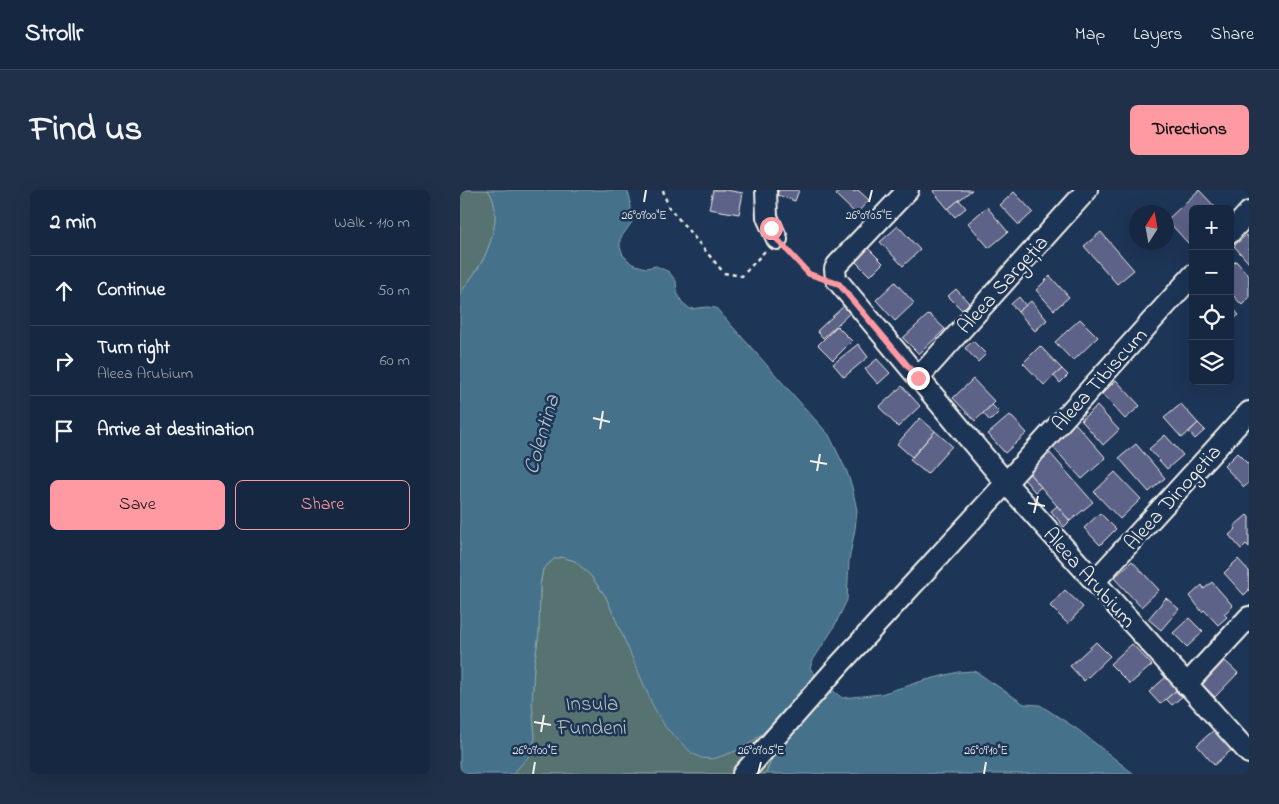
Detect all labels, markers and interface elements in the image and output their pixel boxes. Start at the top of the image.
text: Strollr [25,17,83,52]
text: Map [1075,22,1105,48]
text: Layers [1133,22,1183,48]
text: Share [1211,22,1254,48]
text: Find us [30,105,142,156]
button: Directions [1130,105,1249,155]
north arrow [1129,205,1174,250]
map controls [1189,205,1234,385]
button: + [1189,205,1234,250]
text: 26°09'00"E [622,207,666,225]
text: 26°09'05"E [846,207,892,225]
text: 2 min [50,208,96,238]
text: Walk · 110 m [334,211,410,235]
route start [760,217,783,240]
street label: Aleea Sargeția [951,229,1058,343]
button: − [1189,250,1234,295]
icon: ahead [50,277,78,305]
text: Continue [97,277,165,304]
text: 50 m [378,279,410,303]
button: locate [1189,295,1234,340]
street label: Aleea Tibiscum [1046,322,1155,439]
text: Turn right [97,335,170,362]
button: layers [1189,340,1234,385]
icon: right [50,347,78,375]
text: 60 m [380,349,410,373]
text: Aleea Arubium [97,362,193,386]
route end [907,367,930,390]
water label: Colentina [516,390,570,478]
icon: arrive [50,417,78,445]
text: Arrive at destination [97,417,254,444]
street label: Aleea Dinogetia [1118,439,1231,559]
button: Save [50,480,225,530]
button: Share [235,480,410,530]
street label: Aleea Arubium [1035,521,1142,635]
park label: Insula Fundeni [556,690,627,744]
text: 26°09'00"E [513,742,557,760]
text: 26°09'05"E [738,742,784,760]
text: 26°09'10"E [964,742,1008,760]

